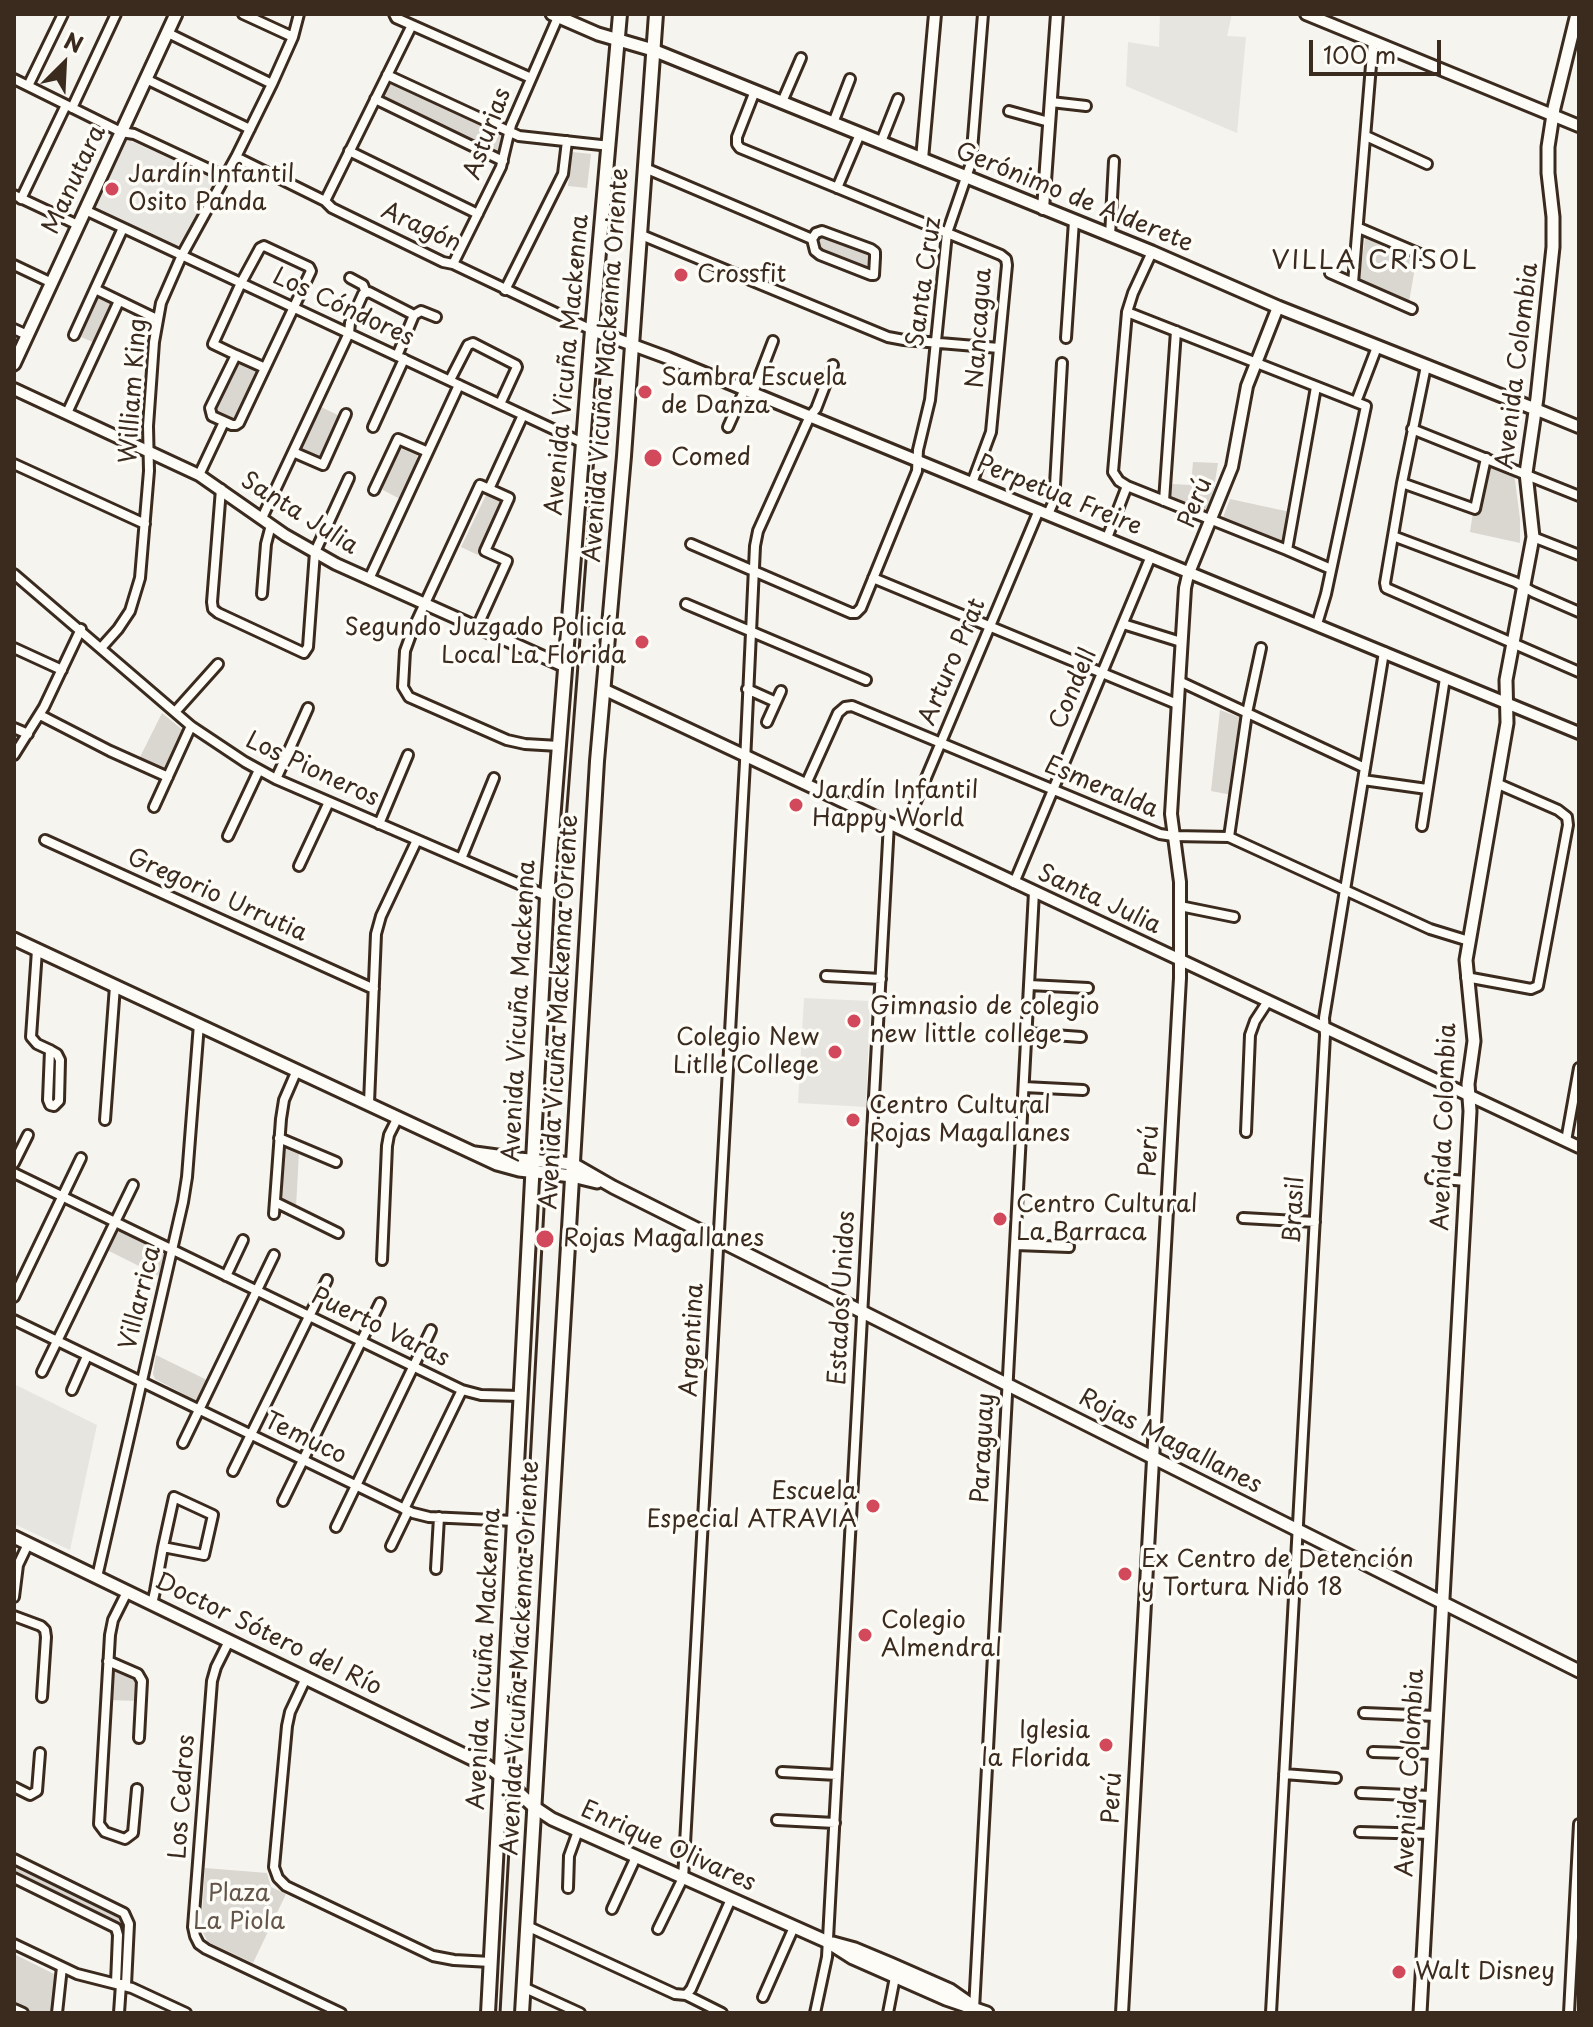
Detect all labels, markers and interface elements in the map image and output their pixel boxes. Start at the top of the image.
text: N [59,23,89,60]
north arrow [24,24,104,104]
scale bar [1313,24,1445,74]
text: 100 m [1323,36,1396,72]
street label: Asturias [458,84,518,184]
street label: Manutara [37,121,113,239]
street label: Gerónimo de Alderete [951,137,1197,259]
place label: Jardín Infantil Osito Panda [128,161,294,217]
street label: Avenida Vicuña Mackenna Oriente [579,167,635,563]
marker: Jardín Infantil Osito Panda [103,180,121,198]
street label: Aragón [376,197,466,259]
street label: Avenida Vicuña Mackenna [540,213,596,517]
street label: Santa Cruz [902,215,948,349]
district label: VILLA CRISOL [1273,246,1477,278]
place label: Crossfit [697,261,786,289]
street label: Avenida Colombia [1491,261,1545,471]
street label: Los Cóndores [268,263,418,353]
marker: Crossfit [672,266,690,284]
street label: Nancagua [961,267,999,389]
street label: William King [115,318,153,464]
place label: Sambra Escuela de Danza [661,364,846,420]
marker: Sambra Escuela de Danza [636,383,654,401]
place label: Comed [671,444,751,472]
marker: Comed [642,447,664,469]
street label: Perpetua Freire [972,450,1146,542]
street label: Santa Julia [235,467,363,561]
street label: Perú [1173,474,1219,532]
street label: Arturo Prat [913,594,993,730]
place label: Segundo Juzgado Policía Local La Florida [345,614,626,670]
marker: Segundo Juzgado Policía Local La Florida [633,633,651,651]
street label: Condell [1044,644,1104,734]
street label: Los Pioneros [241,727,383,813]
street label: Esmeralda [1040,751,1162,825]
place label: Jardín Infantil Happy World [812,777,978,833]
marker: Jardín Infantil Happy World [787,796,805,814]
street label: Avenida Vicuña Mackenna Oriente [535,814,585,1210]
street label: Gregorio Urrutia [123,843,311,949]
street label: Avenida Vicuña Mackenna [498,859,542,1163]
street label: Santa Julia [1033,859,1165,941]
place label: Gimnasio de colegio new little college [870,993,1100,1049]
marker: Gimnasio de colegio new little college [845,1012,863,1030]
street label: Avenida Colombia [1427,1023,1463,1231]
place label: Colegio New Litlle College [673,1024,819,1080]
marker: Colegio New Litlle College [826,1043,844,1061]
place label: Centro Cultural Rojas Magallanes [869,1092,1070,1148]
marker: Centro Cultural Rojas Magallanes [844,1111,862,1129]
street label: Perú [1134,1124,1166,1178]
street label: Brasil [1279,1176,1311,1244]
place label: Centro Cultural La Barraca [1016,1191,1198,1247]
street label: Estados Unidos [824,1210,862,1386]
marker: Centro Cultural La Barraca [991,1210,1009,1228]
place label: Rojas Magallanes [563,1225,764,1253]
marker: Rojas Magallanes [534,1228,556,1250]
street label: Villarrica [114,1243,168,1353]
street label: Puerto Varas [306,1282,454,1374]
street label: Argentina [676,1282,710,1398]
street label: Rojas Magallanes [1074,1383,1266,1501]
street label: Paraguay [967,1392,1001,1504]
street label: Temuco [259,1407,351,1471]
street label: Avenida Vicuña Mackenna Oriente [496,1460,546,1856]
place label: Escuela Especial ATRAVIA [646,1478,857,1534]
marker: Escuela Especial ATRAVIA [864,1497,882,1515]
street label: Avenida Vicuña Mackenna [463,1507,507,1811]
place label: Ex Centro de Detención y Tortura Nido 18 [1141,1546,1414,1602]
marker: Ex Centro de Detención y Tortura Nido 18 [1116,1565,1134,1583]
street label: Doctor Sótero del Río [150,1567,386,1703]
place label: Colegio Almendral [881,1607,1002,1663]
marker: Colegio Almendral [856,1626,874,1644]
street label: Avenida Colombia [1391,1668,1431,1878]
place label: Iglesia la Florida [981,1717,1090,1773]
street label: Los Cedros [164,1734,202,1860]
marker: Iglesia la Florida [1097,1736,1115,1754]
street label: Perú [1097,1771,1129,1825]
street label: Enrique Olivares [576,1796,760,1898]
park label: Plaza La Piola [193,1880,285,1936]
place label: Walt Disney [1415,1958,1555,1986]
marker: Walt Disney [1390,1963,1408,1981]

